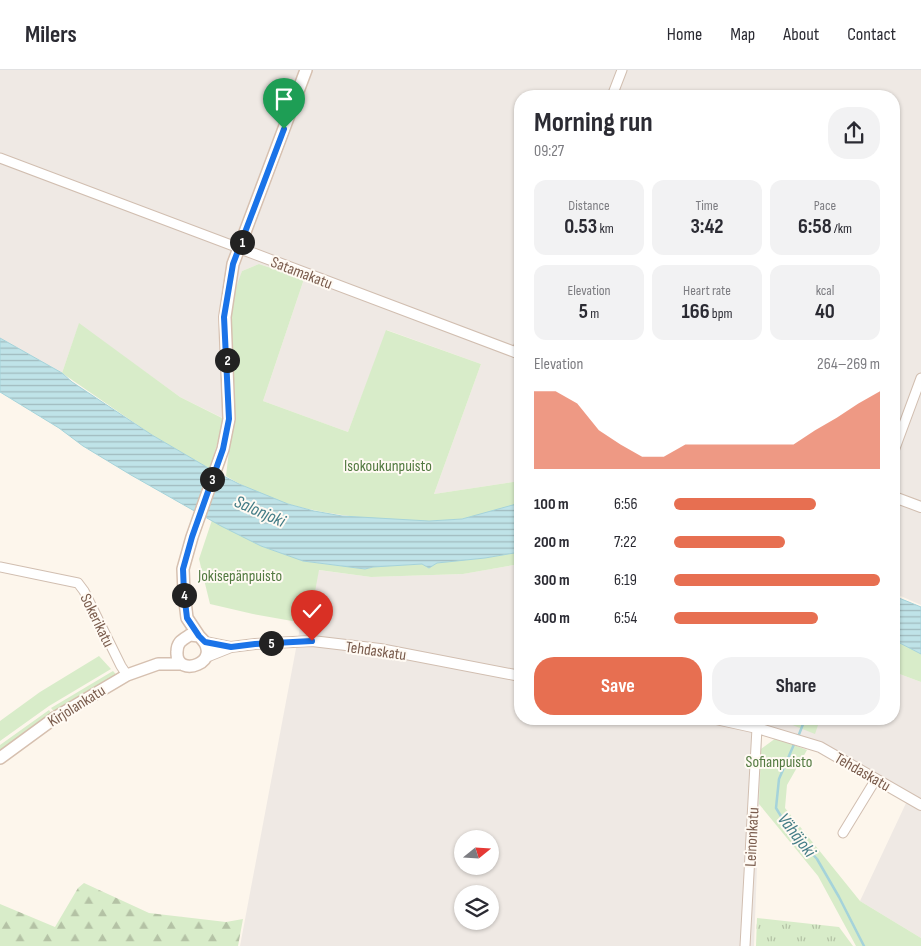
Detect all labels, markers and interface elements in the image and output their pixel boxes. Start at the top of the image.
text: Milers [25,20,77,49]
text: Home [667,24,702,45]
text: Map [730,24,755,45]
text: About [783,24,819,45]
text: Contact [847,24,896,45]
pin [263,78,305,129]
icon: arrive [270,85,298,113]
text: Morning run [534,106,653,139]
button: share [828,107,880,159]
text: 09:27 [534,142,564,161]
text: Distance [568,197,610,214]
text: Time [696,197,718,214]
text: Pace [814,197,836,214]
text: 0.53 [564,214,597,239]
text: 3:42 [690,214,724,239]
text: 6:58 [798,214,832,239]
text: km [597,220,614,237]
text: /km [832,220,852,237]
pin: 1 [230,230,254,254]
text: 1 [240,234,245,251]
street label: Satamakatu [268,253,335,294]
text: Elevation [567,282,611,299]
text: Heart rate [683,282,731,299]
text: kcal [816,282,834,299]
text: 5 [579,299,588,324]
text: 166 [682,299,710,324]
text: 40 [815,299,835,324]
text: m [588,305,599,322]
text: bpm [710,305,732,322]
pin: 2 [214,348,240,372]
text: 2 [224,352,231,369]
text: Elevation [534,355,583,374]
text: 264–269 m [817,355,880,374]
park label: Isokoukunpuisto [344,457,432,476]
pin: 3 [200,466,224,492]
text: 3 [209,471,216,488]
water label: Salonjoki [231,491,289,532]
text: 100 m [534,495,569,514]
text: 6:56 [614,495,637,514]
text: 200 m [534,533,569,552]
text: 7:22 [614,533,637,552]
park label: Jokisepänpuisto [197,567,282,586]
text: 300 m [534,571,570,590]
text: 6:19 [614,571,637,590]
pin: 4 [172,582,196,608]
text: 4 [181,587,188,604]
pin [291,590,333,641]
street label: Sokerikatu [76,591,118,651]
icon: check [298,597,326,625]
text: 400 m [534,609,570,628]
text: 6:54 [614,609,637,628]
pin: 5 [258,630,284,656]
text: 5 [268,635,275,652]
street label: Tehdaskatu [344,638,407,665]
button: Save [534,657,702,715]
button: Share [712,657,880,715]
street label: Kirjolankatu [45,681,109,731]
street label: Tehdaskatu [831,749,893,796]
park label: Sofianpuisto [746,753,812,772]
street label: Leinonkatu [741,807,764,867]
water label: Vähäjoki [773,809,821,862]
north arrow [454,830,499,875]
map controls [454,830,499,930]
button: layers [454,885,499,930]

